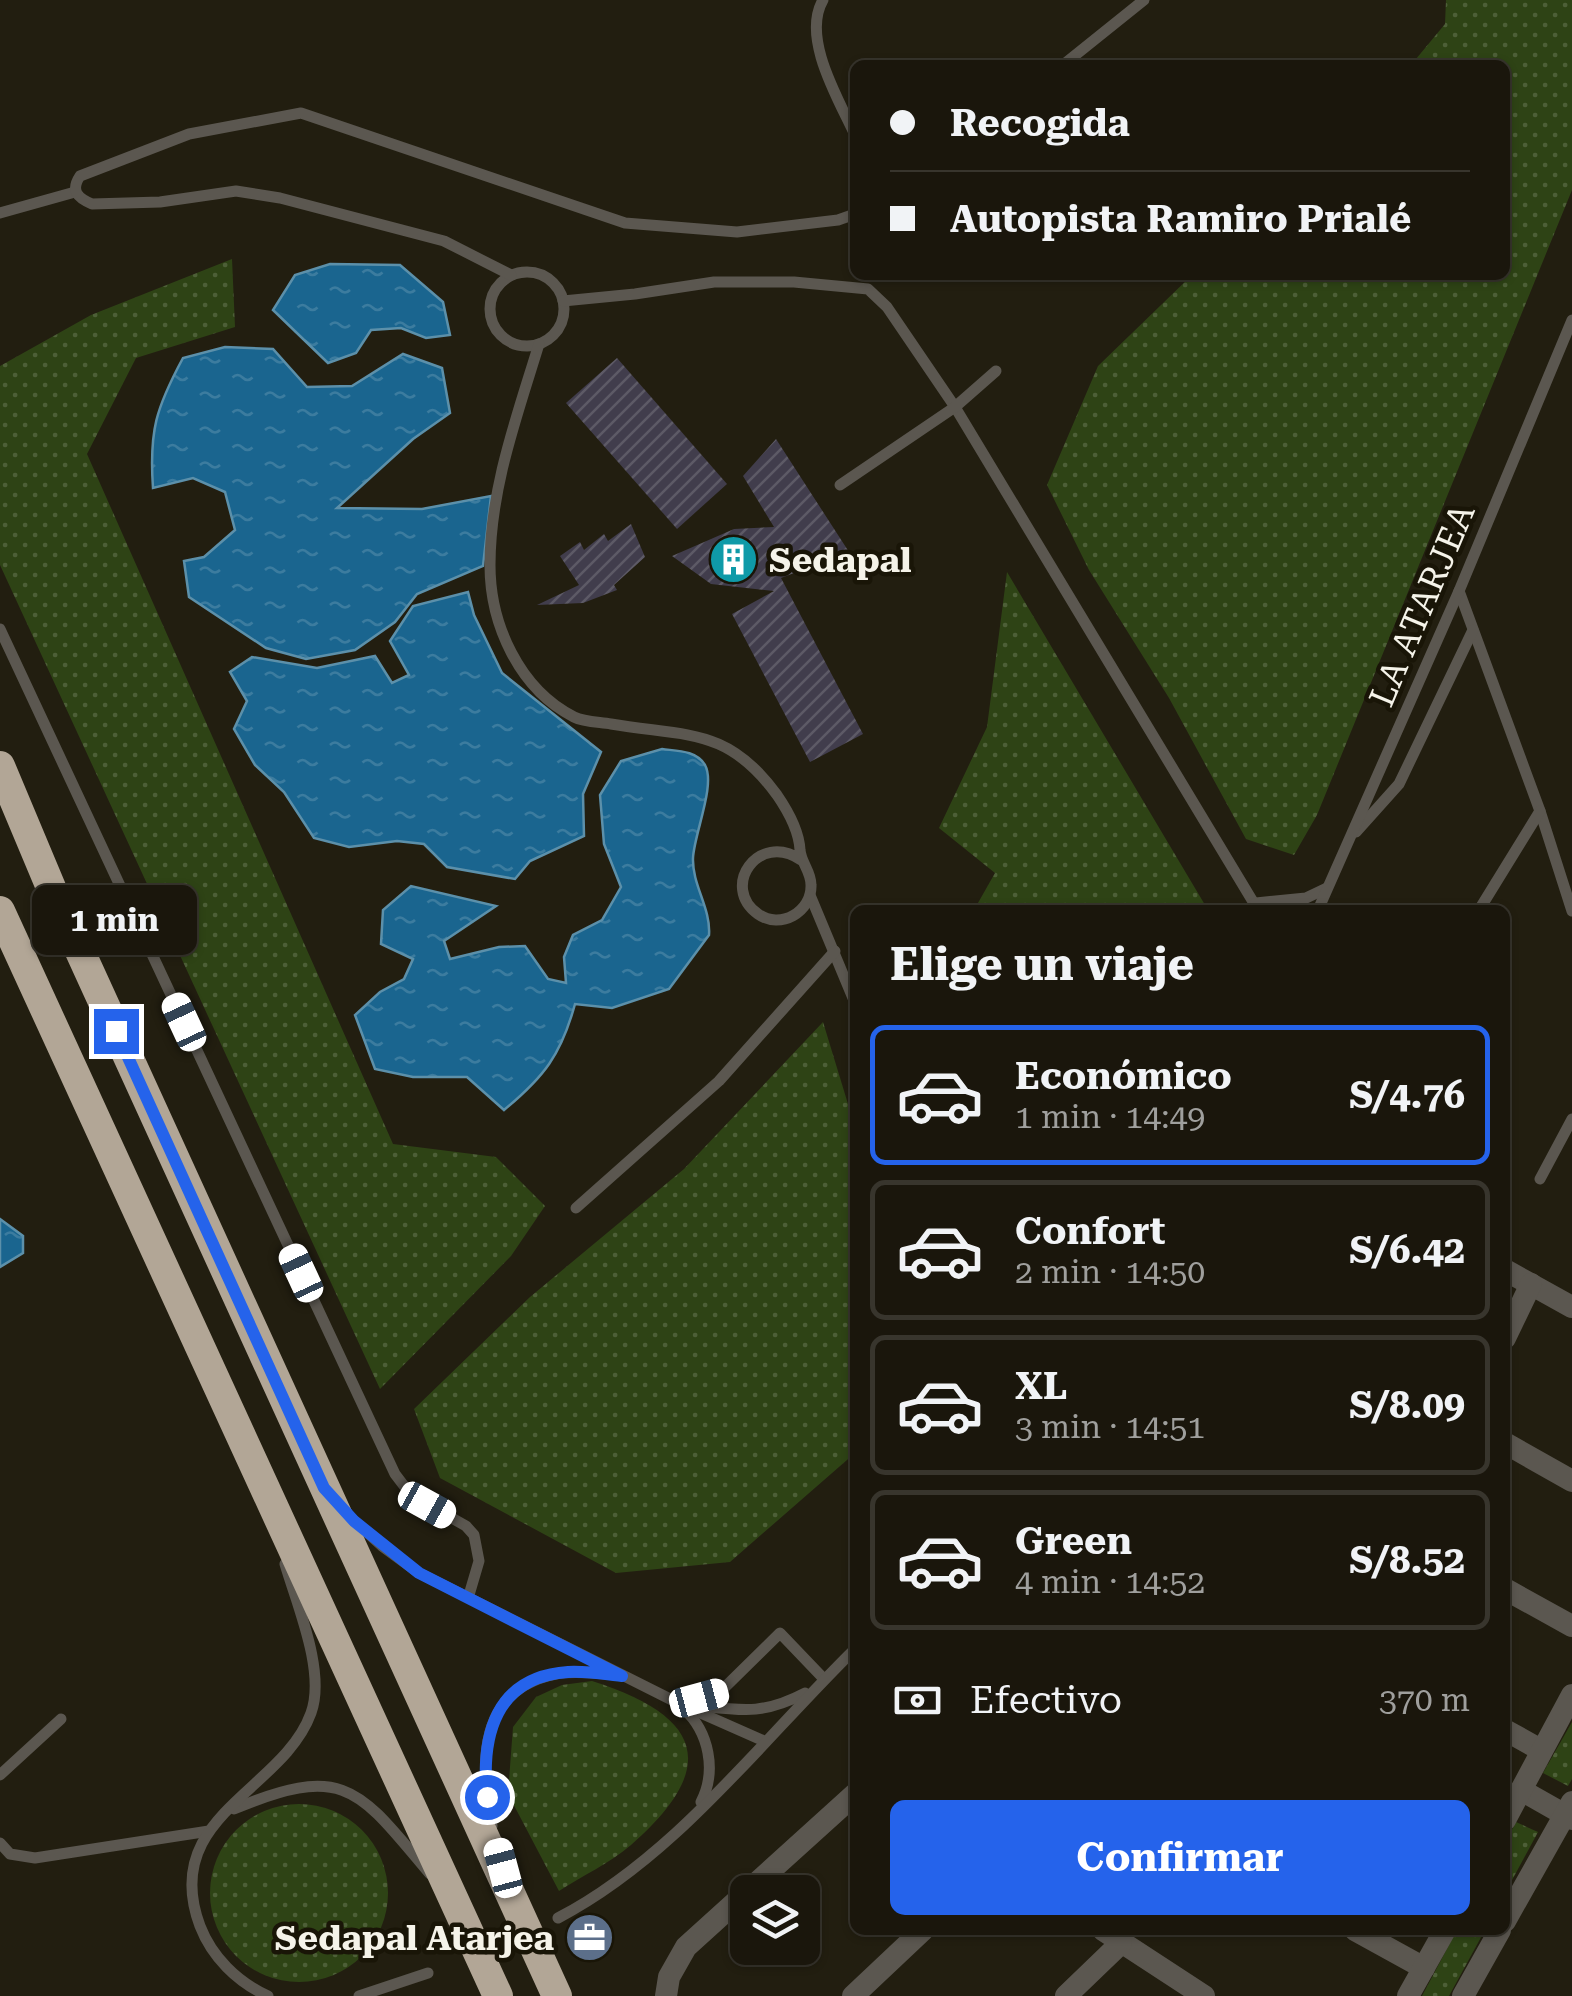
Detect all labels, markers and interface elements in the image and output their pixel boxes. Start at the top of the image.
text: Recogida [950,101,1130,145]
text: Autopista Ramiro Prialé [950,197,1411,241]
street label: LA ATARJEA [1361,497,1484,713]
building icon: Sedapal [708,534,760,586]
place label: Sedapal [769,540,912,581]
callout: 1 min [34,886,198,956]
text: 1 min [70,901,159,939]
text: Elige un viaje [890,938,1194,991]
car [158,988,210,1056]
route end [94,1009,139,1054]
icon: car [895,1050,985,1140]
text: Económico [1015,1054,1232,1098]
text: S/4.76 [1349,1073,1465,1117]
text: 1 min · 14:49 [1015,1098,1205,1136]
icon: car [895,1205,985,1295]
text: Confort [1015,1209,1165,1253]
text: S/6.42 [1349,1228,1465,1272]
car [275,1239,327,1307]
text: 2 min · 14:50 [1015,1253,1205,1291]
icon: car [895,1360,985,1450]
text: XL [1015,1364,1067,1408]
text: S/8.09 [1349,1383,1465,1427]
text: 3 min · 14:51 [1015,1408,1205,1446]
car [393,1477,461,1533]
icon: car [895,1515,985,1605]
text: Green [1015,1519,1132,1563]
text: S/8.52 [1349,1538,1465,1582]
text: 4 min · 14:52 [1015,1563,1205,1601]
icon: cash [890,1673,945,1728]
car [666,1676,732,1720]
text: Efectivo [970,1678,1122,1722]
text: 370 m [1379,1681,1470,1719]
route start [465,1775,510,1820]
button: Confirmar [890,1800,1470,1915]
car [481,1835,525,1901]
map controls [730,1875,820,1965]
button: layers [730,1875,820,1965]
office icon: Sedapal Atarjea [563,1912,615,1964]
place label: Sedapal Atarjea [275,1918,554,1959]

